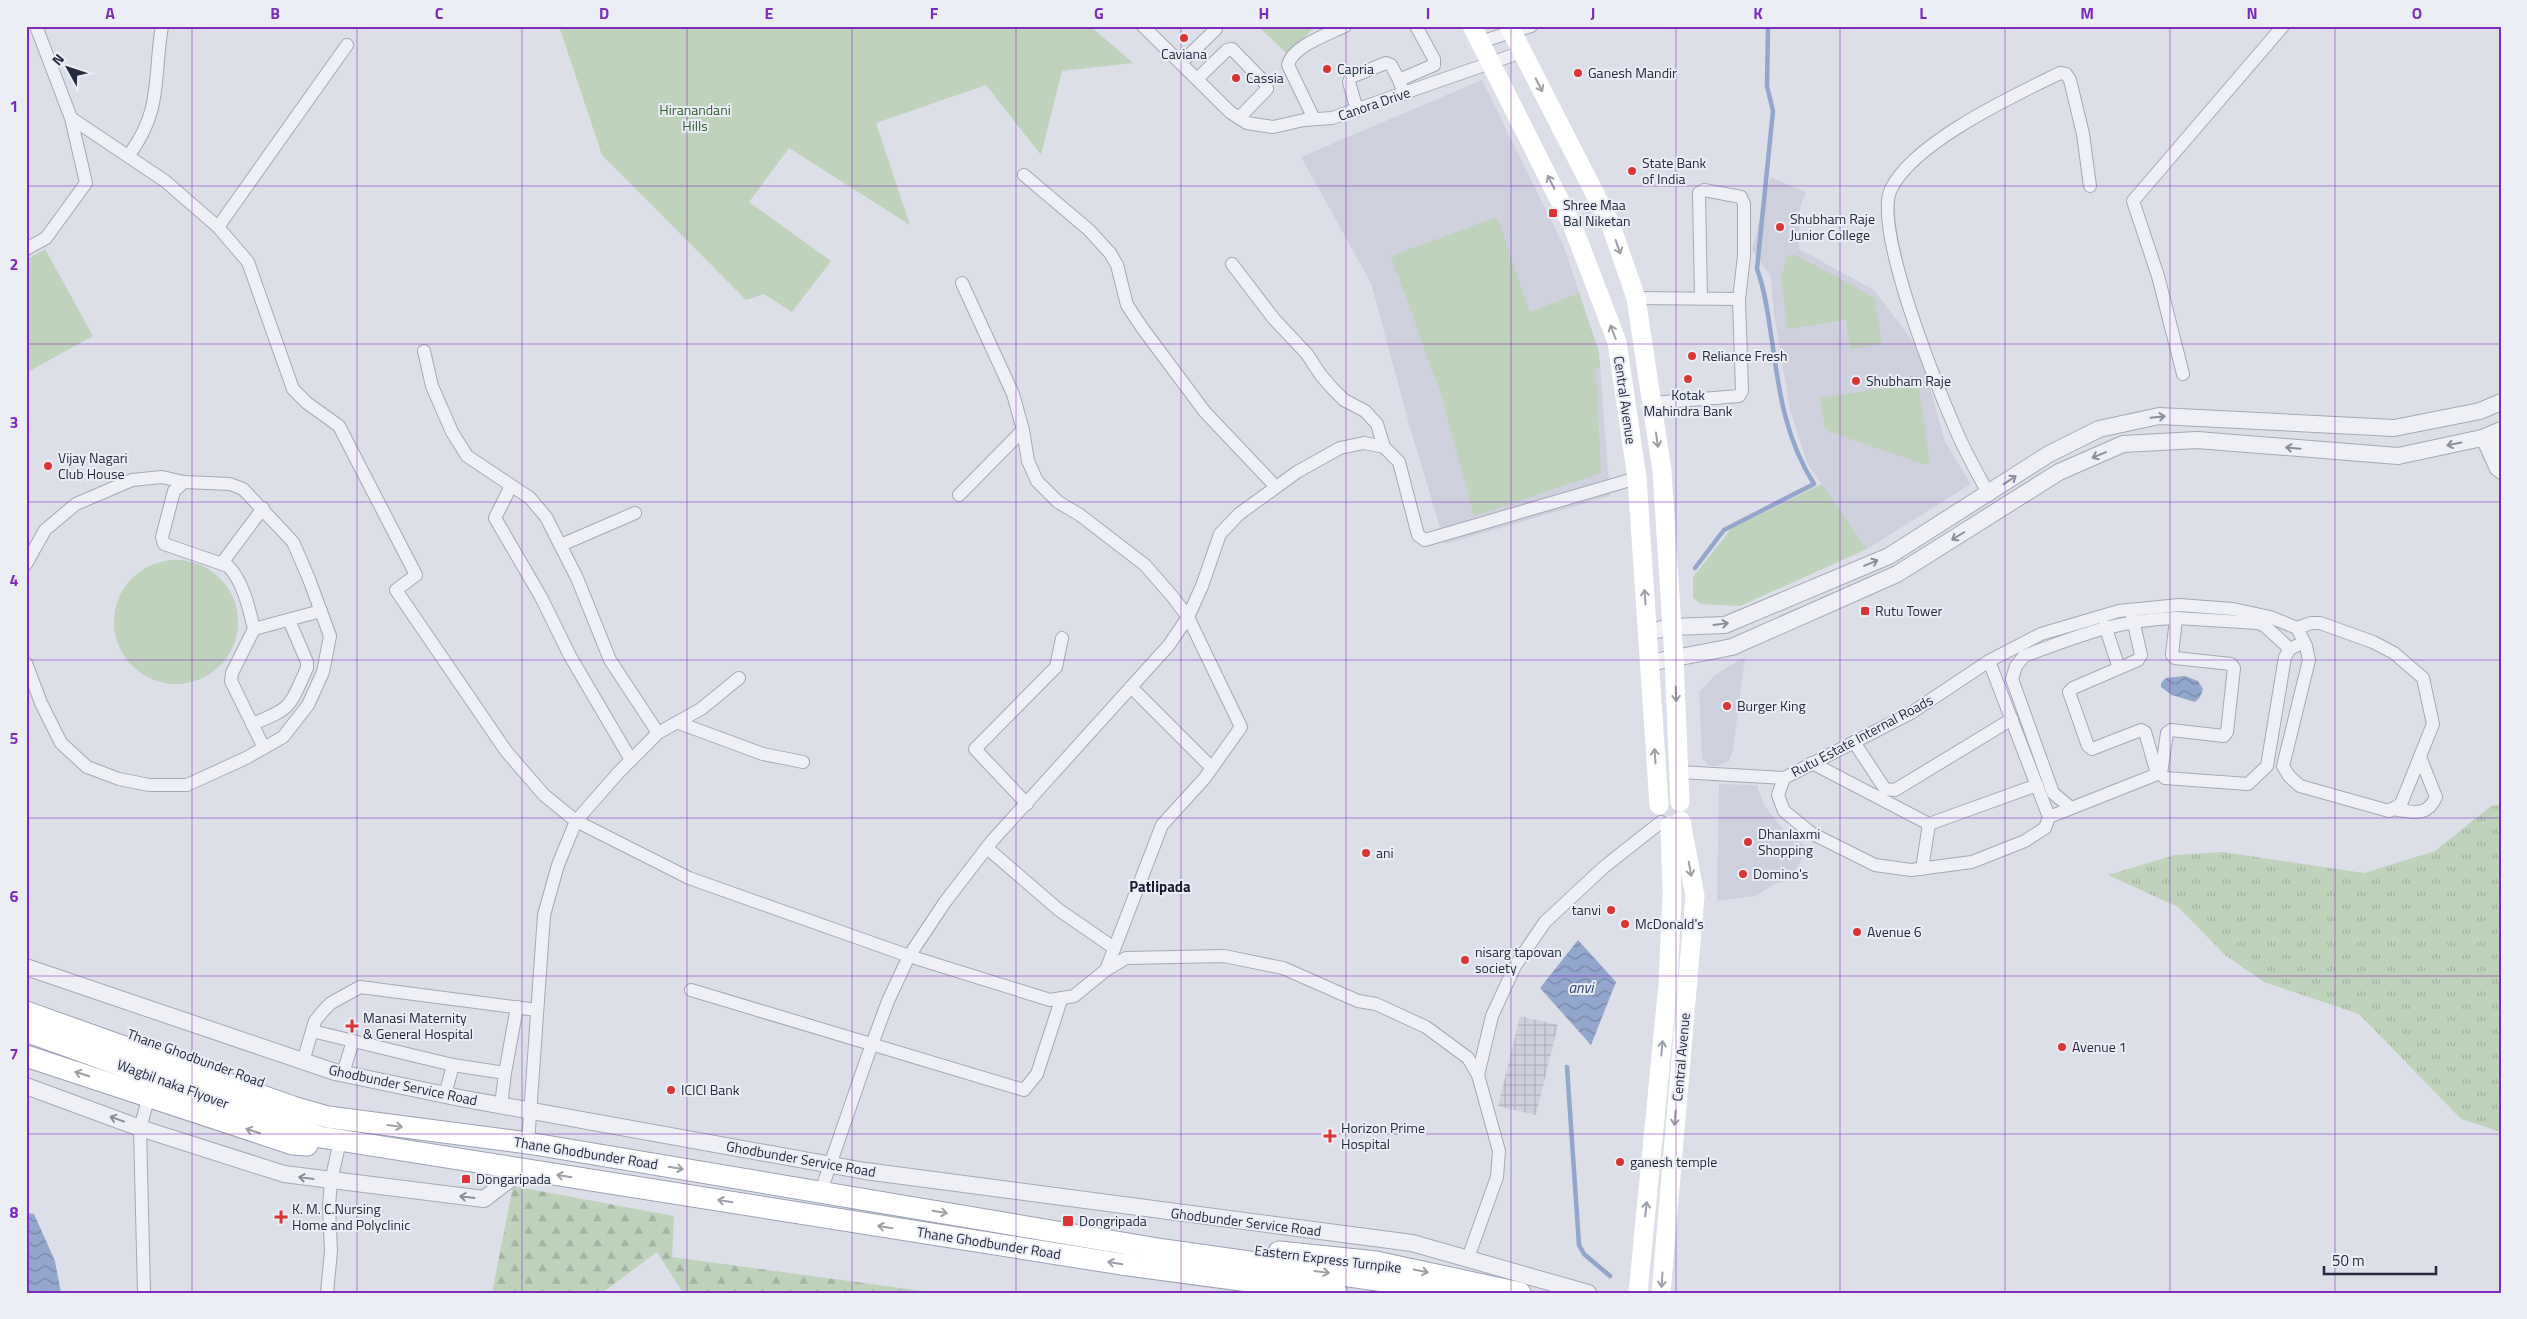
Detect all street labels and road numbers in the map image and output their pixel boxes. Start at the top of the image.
street label: Canora Drive [1335,81,1413,126]
street label: Central Avenue [1609,354,1642,445]
street label: Rutu Estate Internal Roads [1787,689,1936,782]
street label: Central Avenue [1666,1012,1695,1102]
street label: Thane Ghodbunder Road [124,1023,268,1092]
street label: Wagbil naka Flyover [114,1054,232,1114]
street label: Ghodbunder Service Road [327,1058,479,1111]
street label: Thane Ghodbunder Road [513,1131,660,1174]
street label: Ghodbunder Service Road [725,1135,877,1182]
street label: Ghodbunder Service Road [1170,1202,1322,1241]
street label: Thane Ghodbunder Road [916,1221,1063,1264]
street label: Eastern Express Turnpike [1253,1239,1403,1278]

